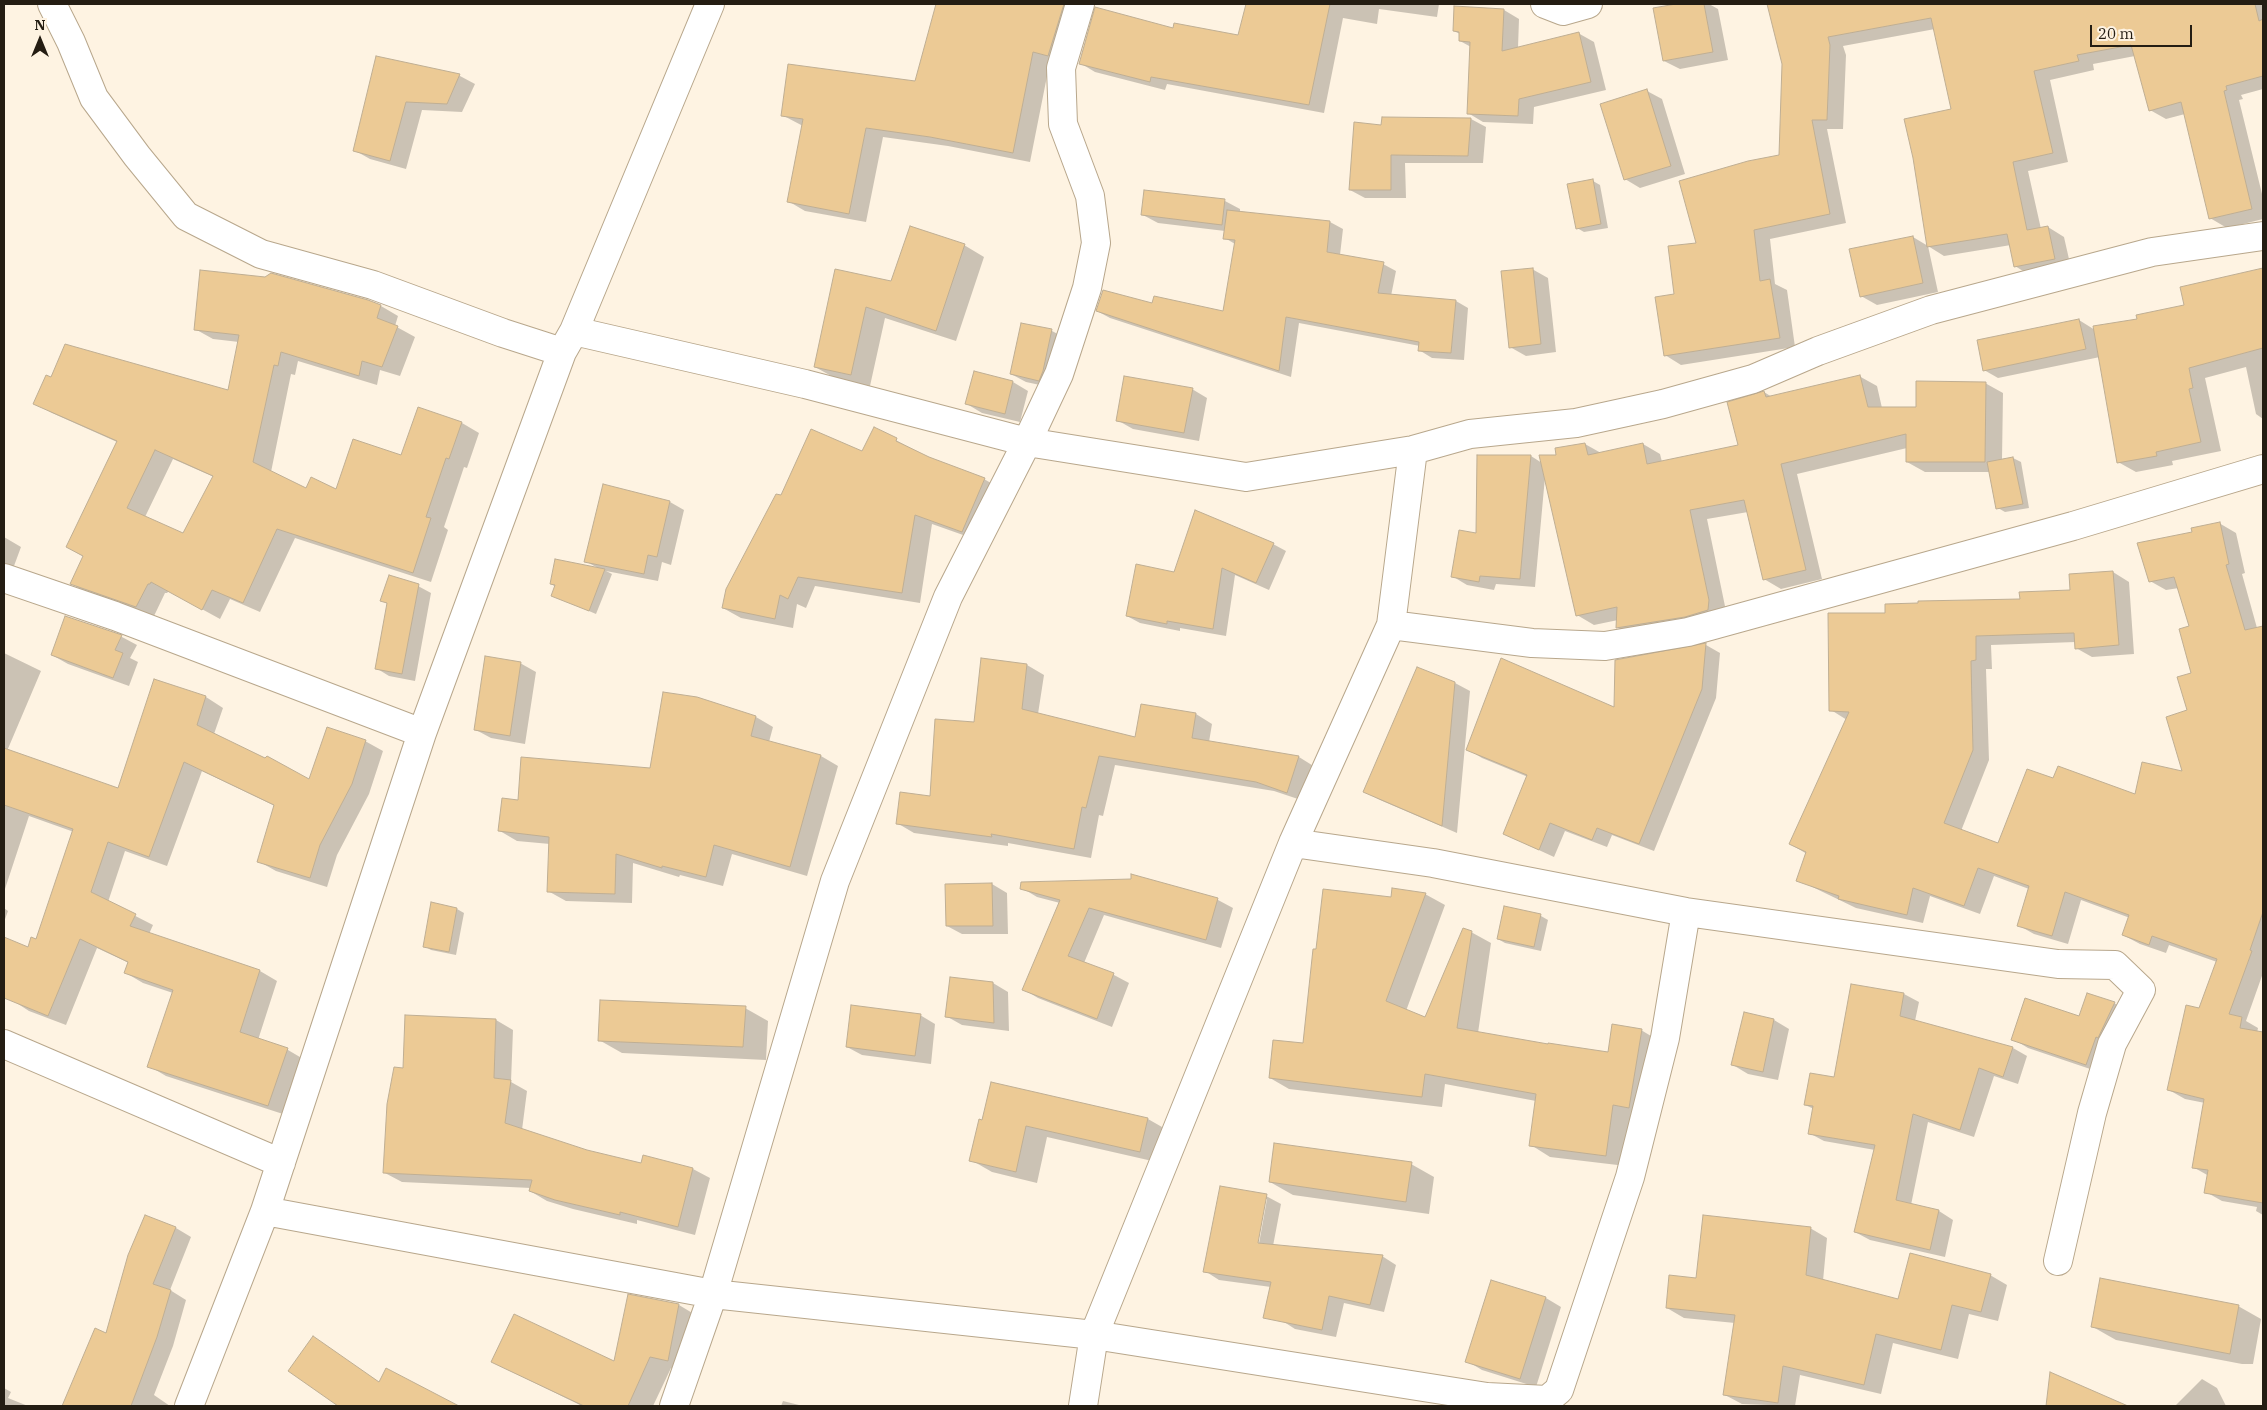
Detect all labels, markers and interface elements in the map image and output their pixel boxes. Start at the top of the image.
north arrow [15,15,65,65]
scale bar [2092,15,2194,47]
text: N [34,16,46,34]
text: 20 m [2098,24,2134,43]

